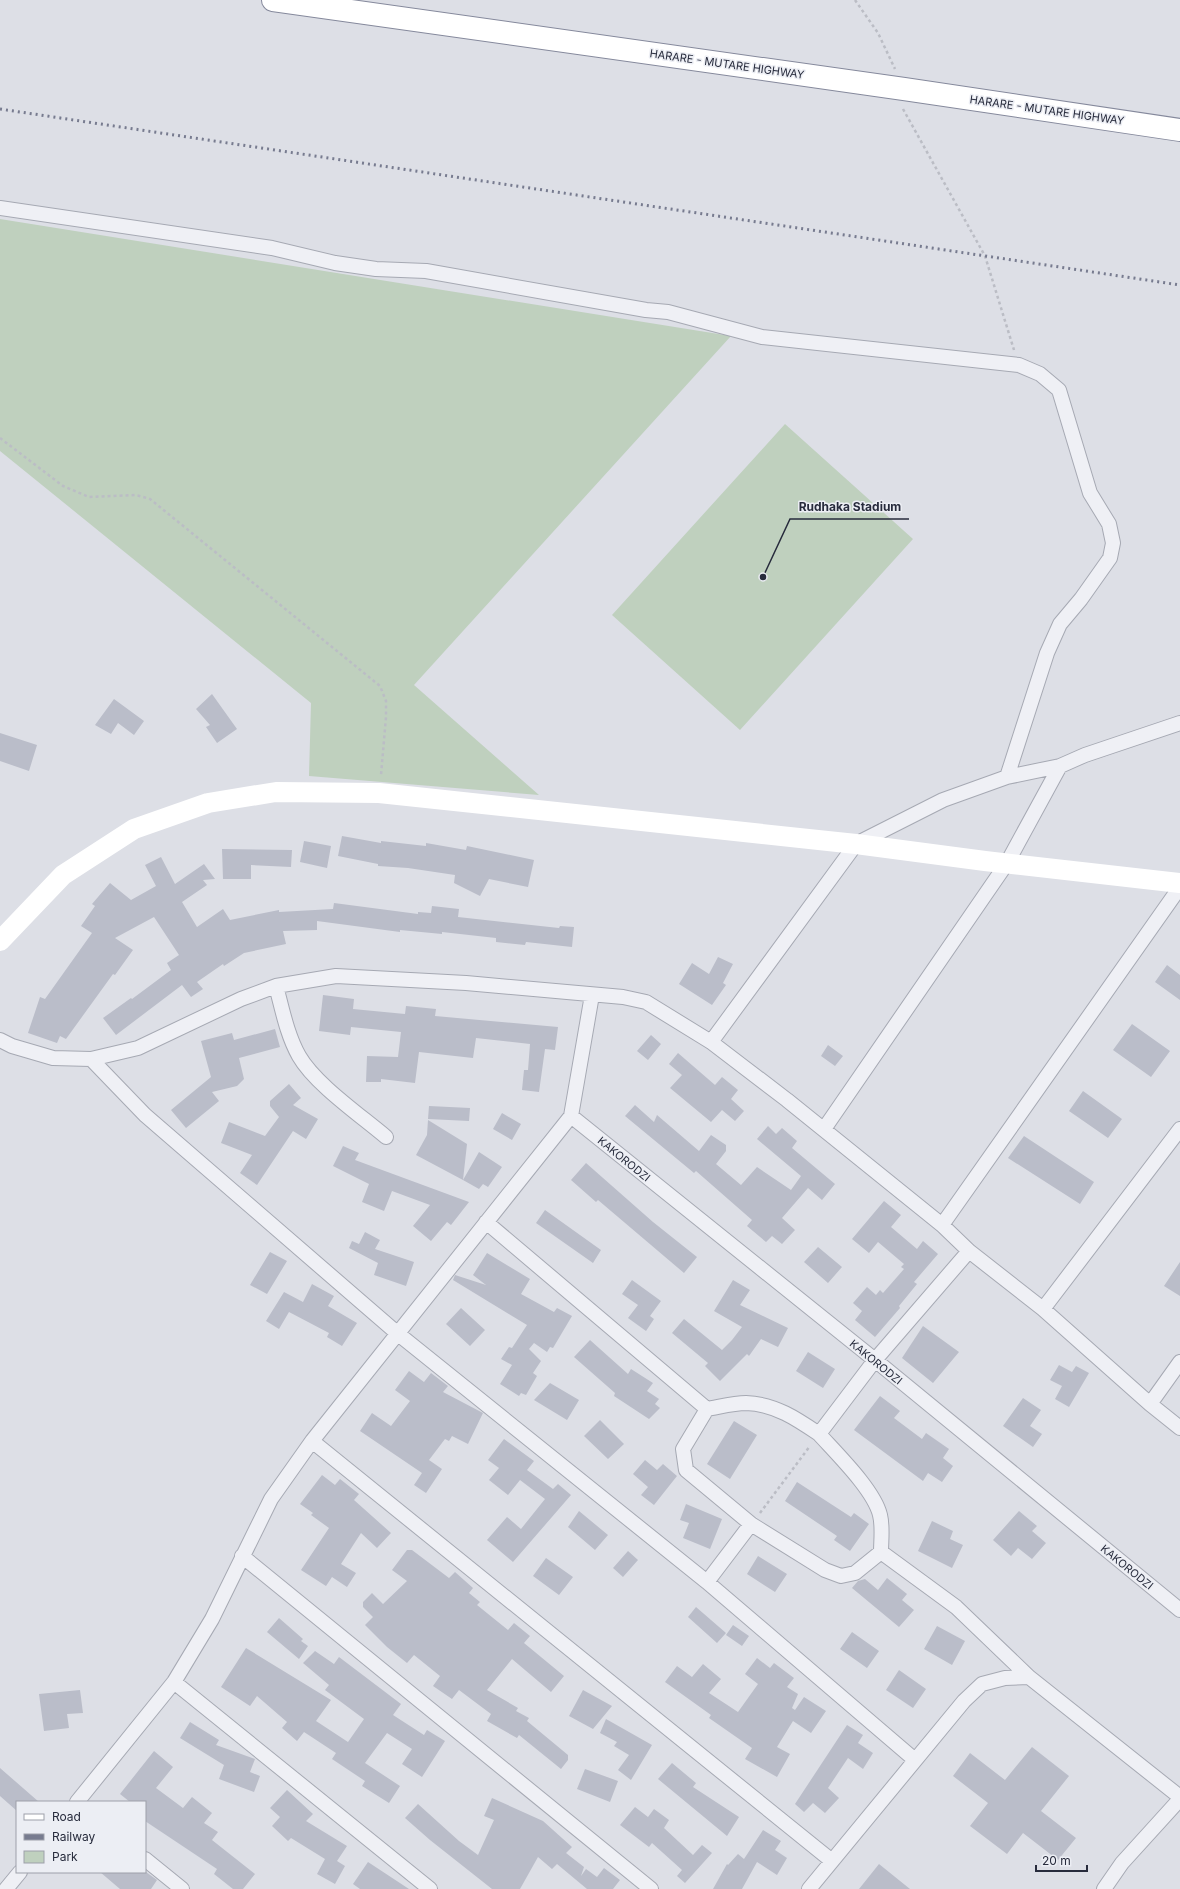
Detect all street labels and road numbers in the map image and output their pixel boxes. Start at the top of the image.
street label: HARARE - MUTARE HIGHWAY [649,46,806,82]
street label: HARARE - MUTARE HIGHWAY [969,92,1126,128]
street label: KAKORODZI [595,1134,653,1184]
street label: KAKORODZI [847,1337,905,1387]
street label: KAKORODZI [1098,1542,1156,1592]

